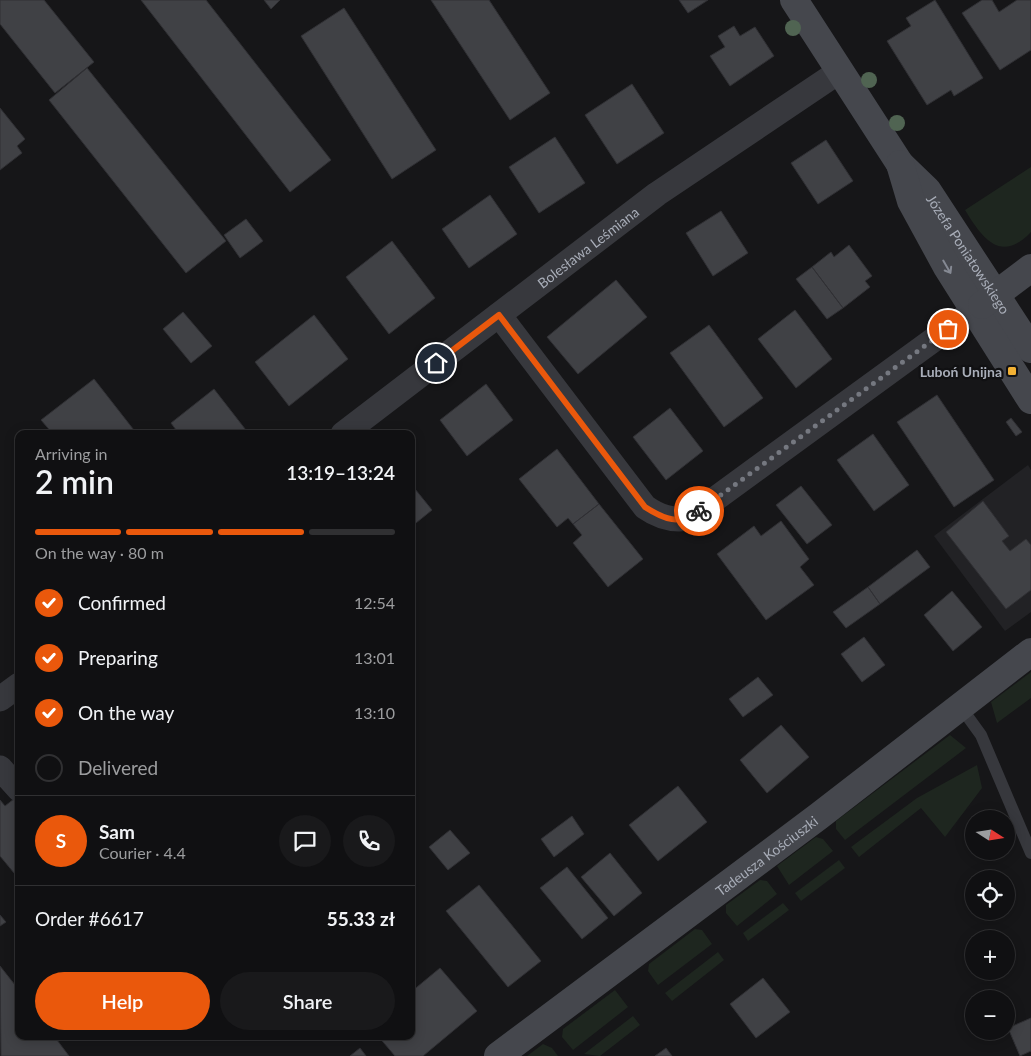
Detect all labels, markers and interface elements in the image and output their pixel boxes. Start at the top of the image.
street label: Józefa Poniatowskiego [923,191,1014,317]
street label: Bolesława Leśmiana [534,203,642,291]
one-way arrow [943,259,953,274]
pin [927,308,969,350]
icon: bag [934,315,962,343]
pin [415,342,457,384]
icon: home [422,349,450,377]
place label: Luboń Unijna [920,363,1002,380]
marker: Luboń Unijna [1006,365,1018,377]
text: Arriving in [35,444,108,463]
text: 13:19–13:24 [286,461,395,484]
text: 2 min [35,462,114,501]
courier [674,486,724,536]
icon: bike [685,497,713,525]
text: On the way · 80 m [35,543,164,562]
icon: check [35,589,63,617]
text: Confirmed [78,591,166,614]
text: 12:54 [354,593,395,612]
icon: check [35,644,63,672]
text: Preparing [78,646,158,669]
text: 13:01 [354,648,395,667]
icon: check [35,699,63,727]
text: On the way [78,701,174,724]
text: 13:10 [354,703,395,722]
text: Delivered [78,756,158,779]
north arrow [965,810,1015,860]
map controls [965,810,1015,1040]
street label: Tadeusza Kościuszki [712,812,821,899]
button: chat [279,815,331,867]
button: phone [343,815,395,867]
text: Sam [99,820,135,843]
text: S [56,829,66,852]
text: Courier · 4.4 [99,843,186,862]
button: locate [965,870,1015,920]
text: Order #6617 [35,907,144,930]
text: 55.33 zł [327,907,395,930]
button: + [965,930,1015,980]
button: Help [35,972,210,1030]
button: Share [220,972,395,1030]
button: − [965,990,1015,1040]

